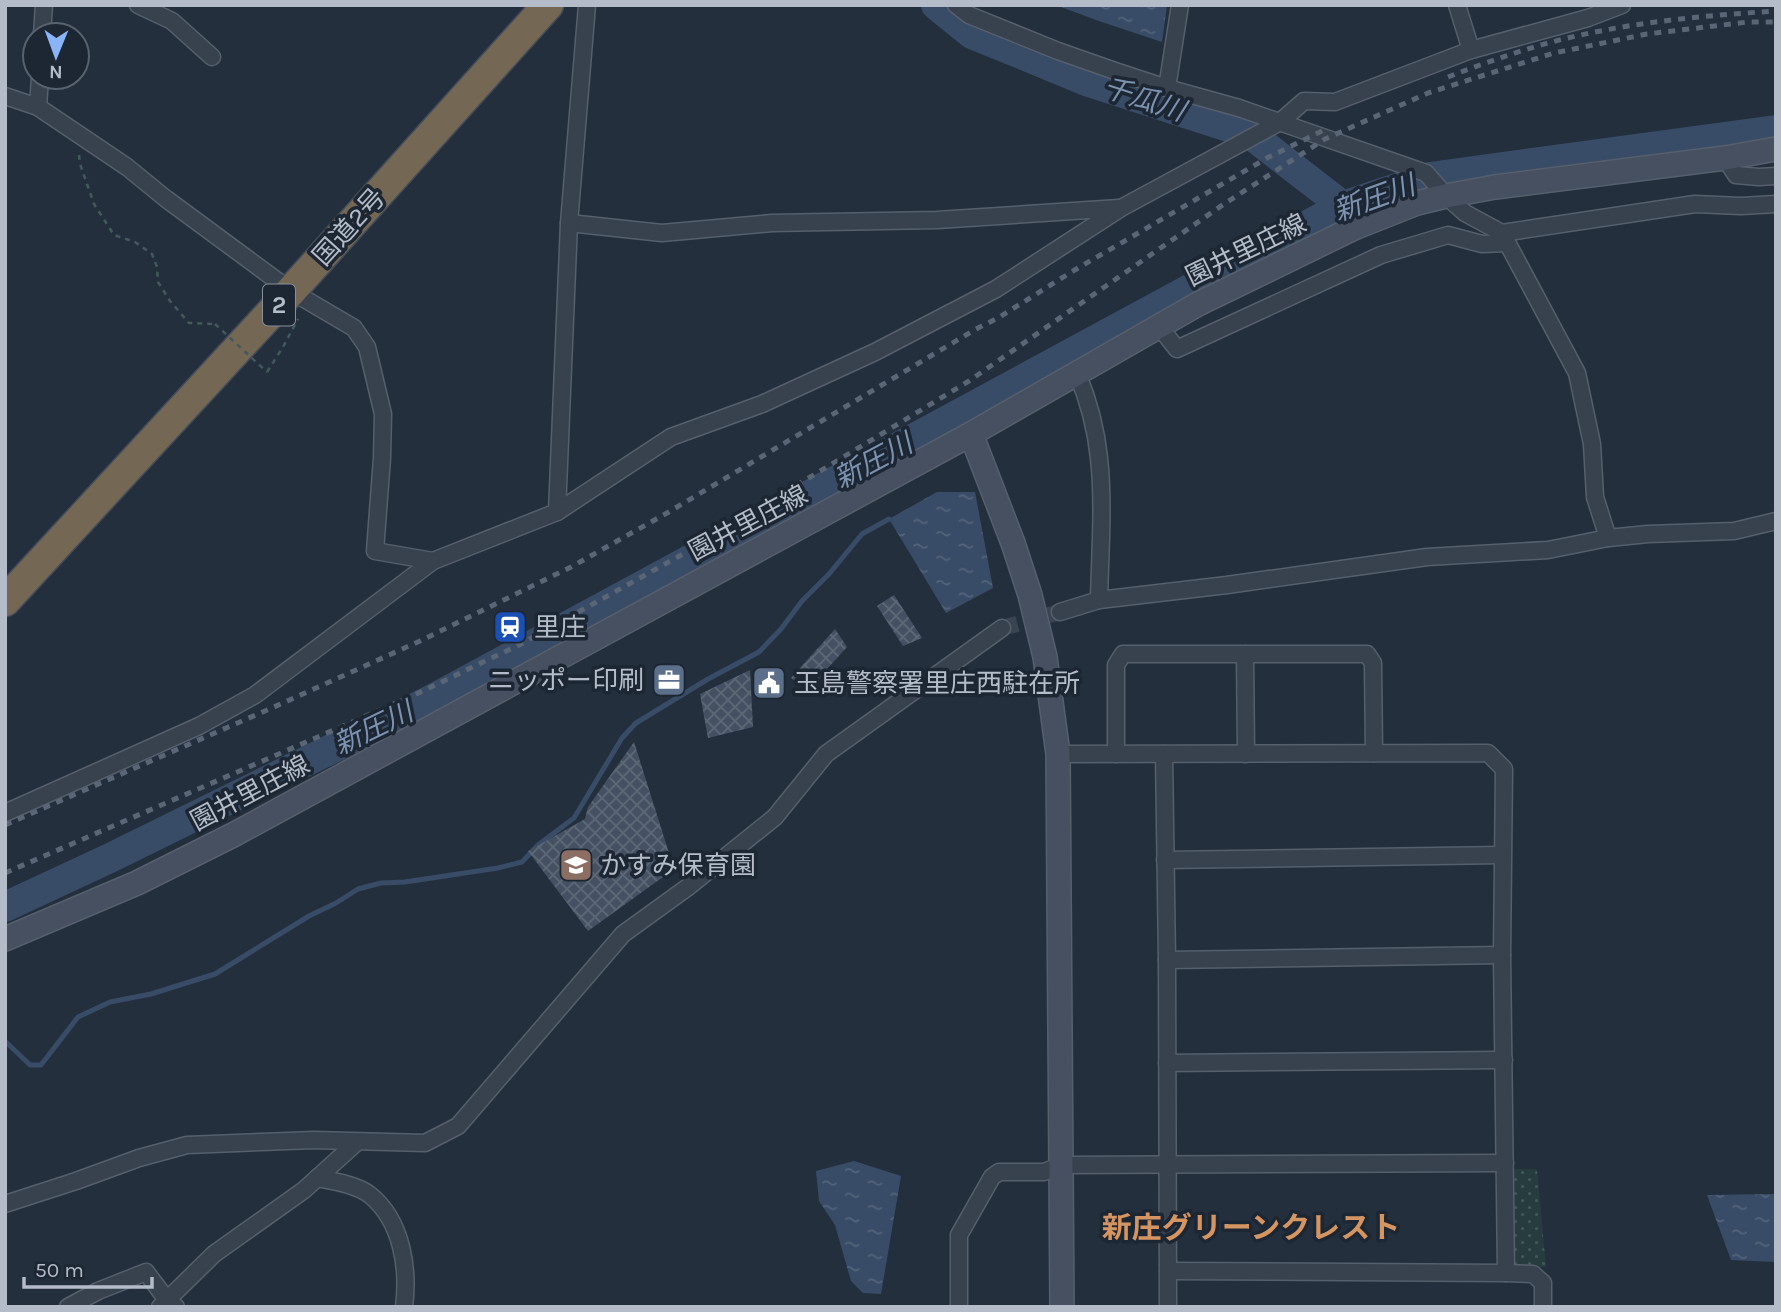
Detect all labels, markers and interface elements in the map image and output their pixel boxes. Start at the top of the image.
north arrow [21,21,91,91]
text: N [49,61,63,83]
water label: 千瓜川 [1099,70,1192,129]
water label: 新圧川 [1329,167,1422,228]
street label: 国道2号 [306,182,392,272]
street label: 園井里庄線 [1181,208,1311,292]
road number: 2 [263,284,295,326]
water label: 新圧川 [828,425,920,495]
street label: 園井里庄線 [683,479,813,567]
station icon: 里庄 [491,608,529,646]
place label: 里庄 [534,612,586,643]
office icon: ニッポー印刷 [650,661,688,699]
public building icon: 玉島警察署里庄西駐在所 [750,664,788,702]
place label: ニッポー印刷 [488,665,644,696]
place label: 玉島警察署里庄西駐在所 [794,668,1080,699]
water label: 新圧川 [328,693,421,761]
street label: 園井里庄線 [185,749,315,837]
school or university icon: かすみ保育園 [557,846,595,884]
place label: かすみ保育園 [600,850,756,881]
district label: 新庄グリーンクレスト [1102,1210,1400,1246]
scale bar [24,1246,152,1290]
text: 50 m [35,1258,84,1282]

